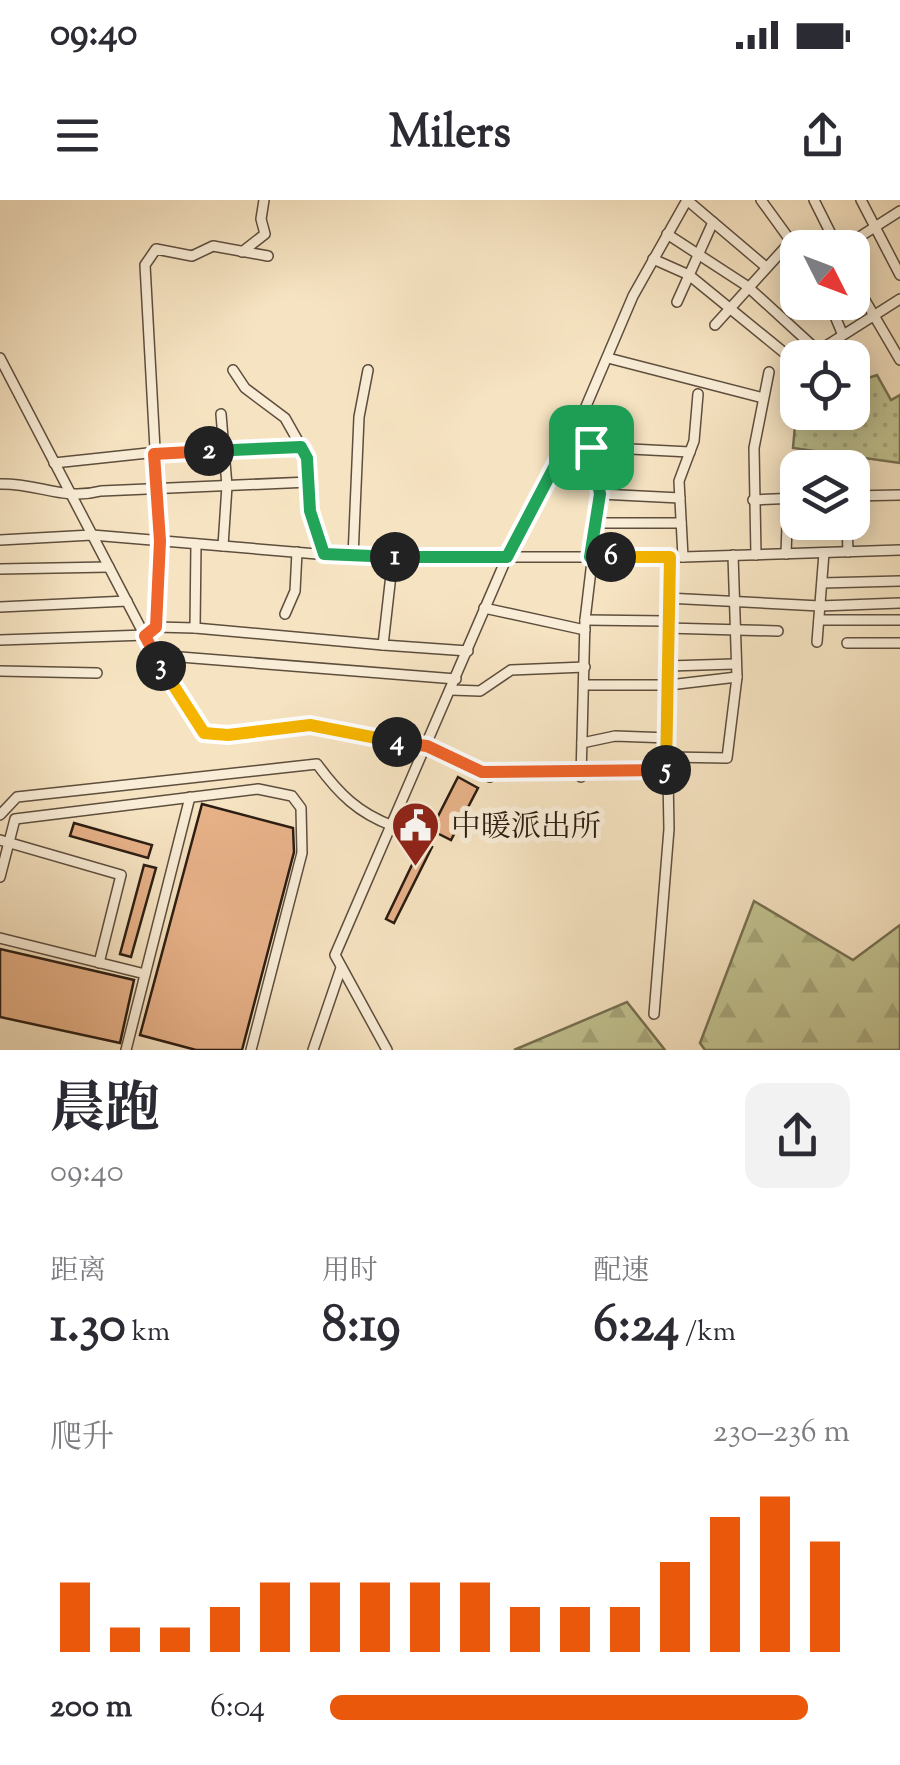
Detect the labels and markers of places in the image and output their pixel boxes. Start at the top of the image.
pin [549,405,634,490]
pin: 2 [184,426,234,476]
pin: 1 [370,532,420,582]
pin: 6 [586,532,636,582]
pin: 3 [136,641,186,691]
pin: 4 [372,717,422,767]
pin: 5 [641,745,691,795]
public building icon: 中暖派出所 [390,800,442,868]
place label: 中暖派出所 [451,807,601,850]

